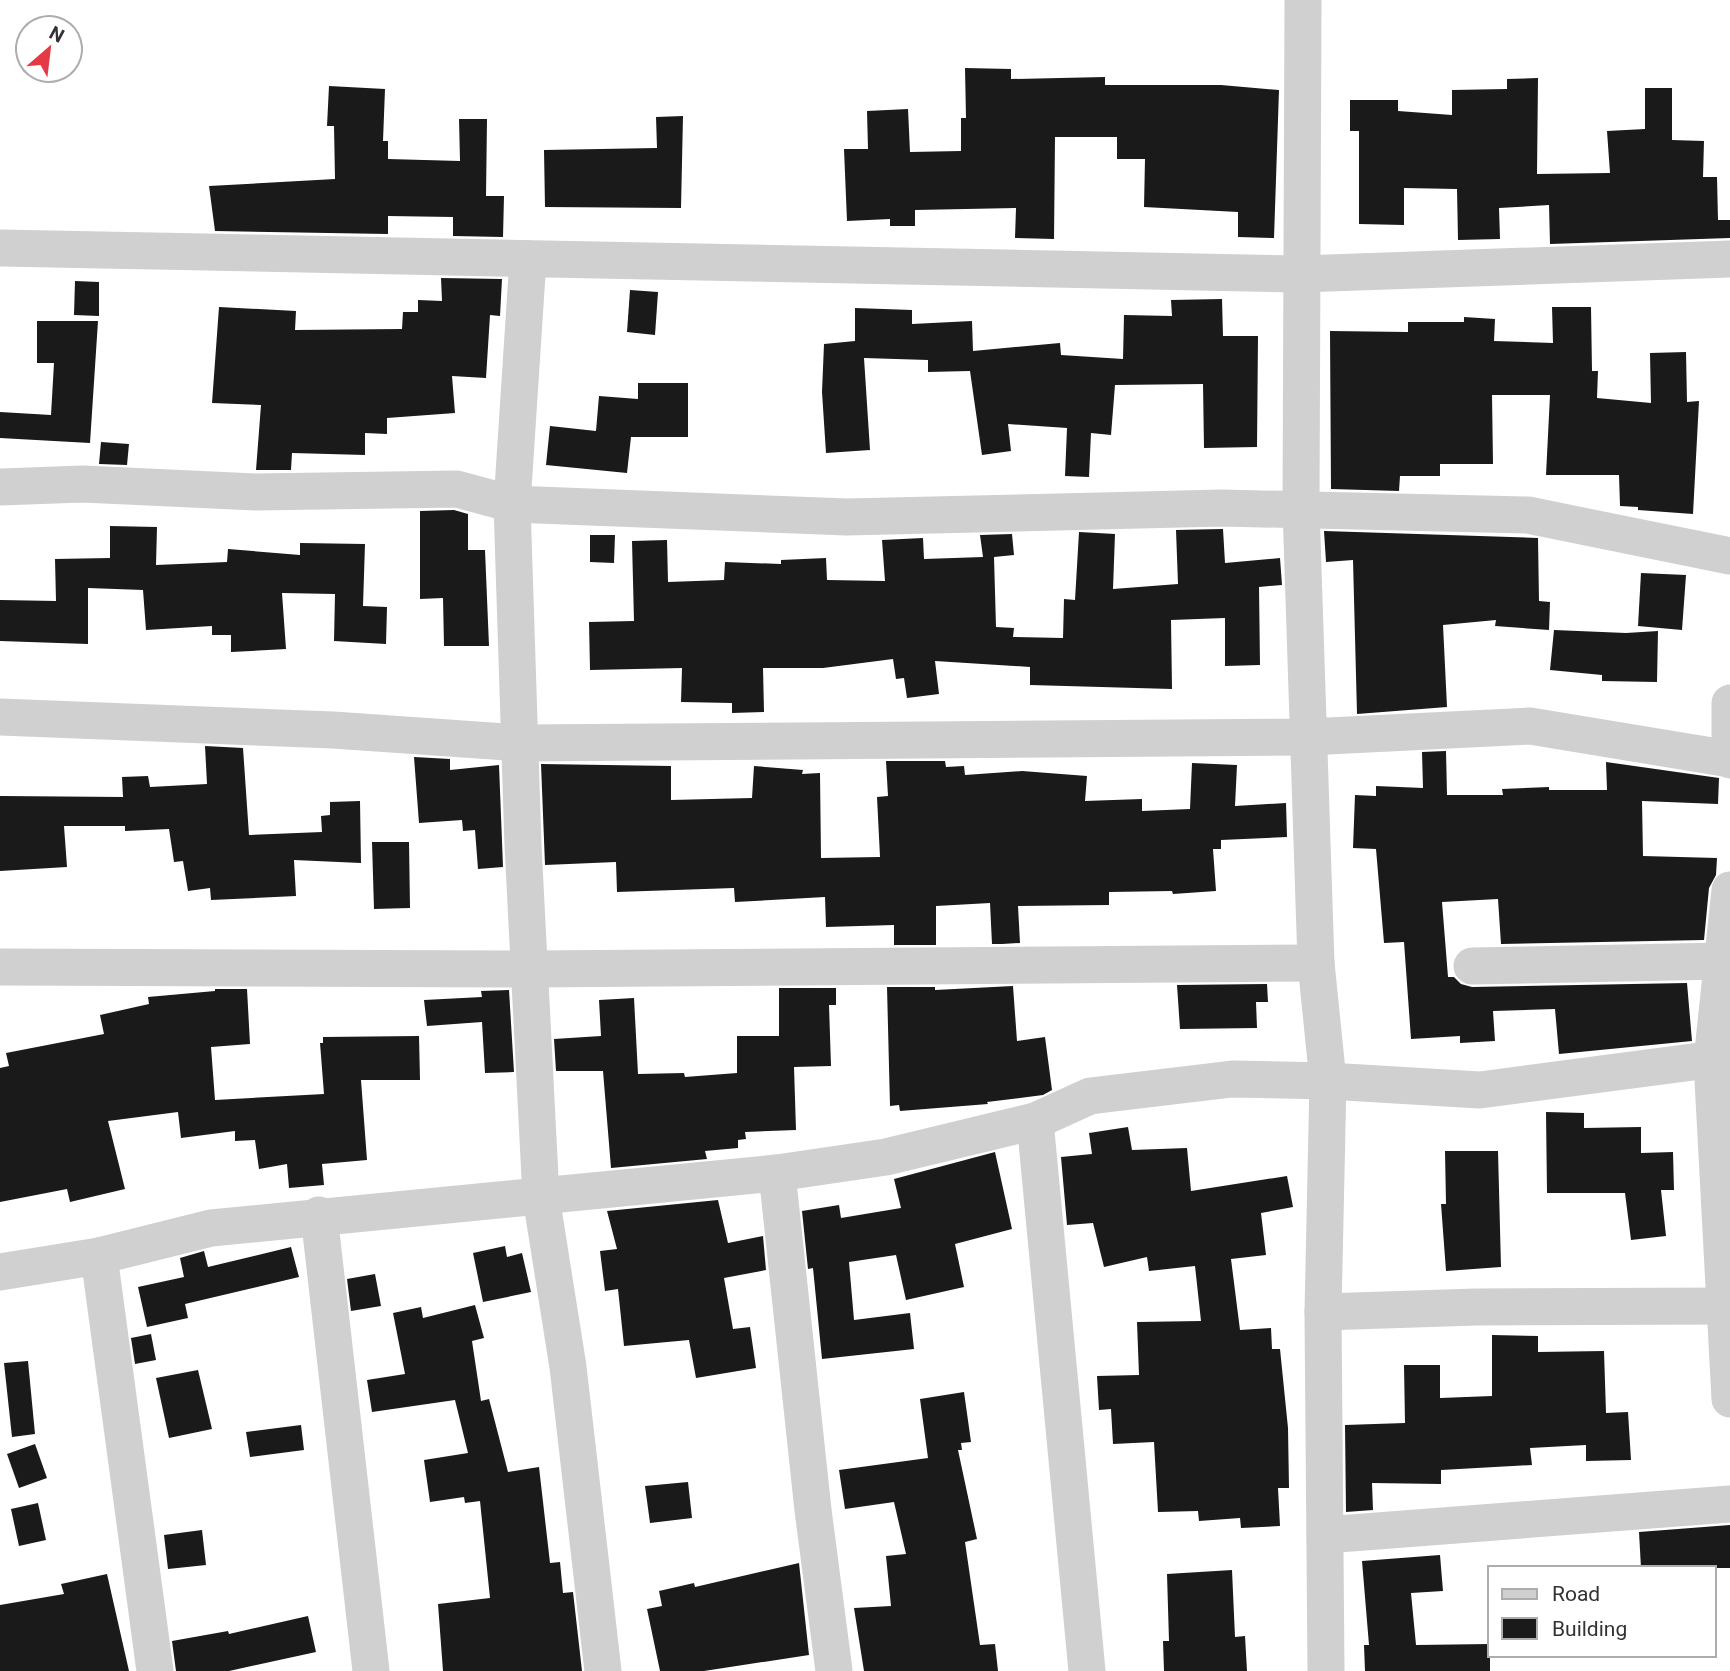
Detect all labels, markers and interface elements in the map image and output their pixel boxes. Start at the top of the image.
north arrow [14,14,84,84]
text: N [45,21,68,48]
legend [1488,1566,1716,1657]
text: Road [1552,1582,1600,1606]
text: Building [1552,1617,1627,1641]

